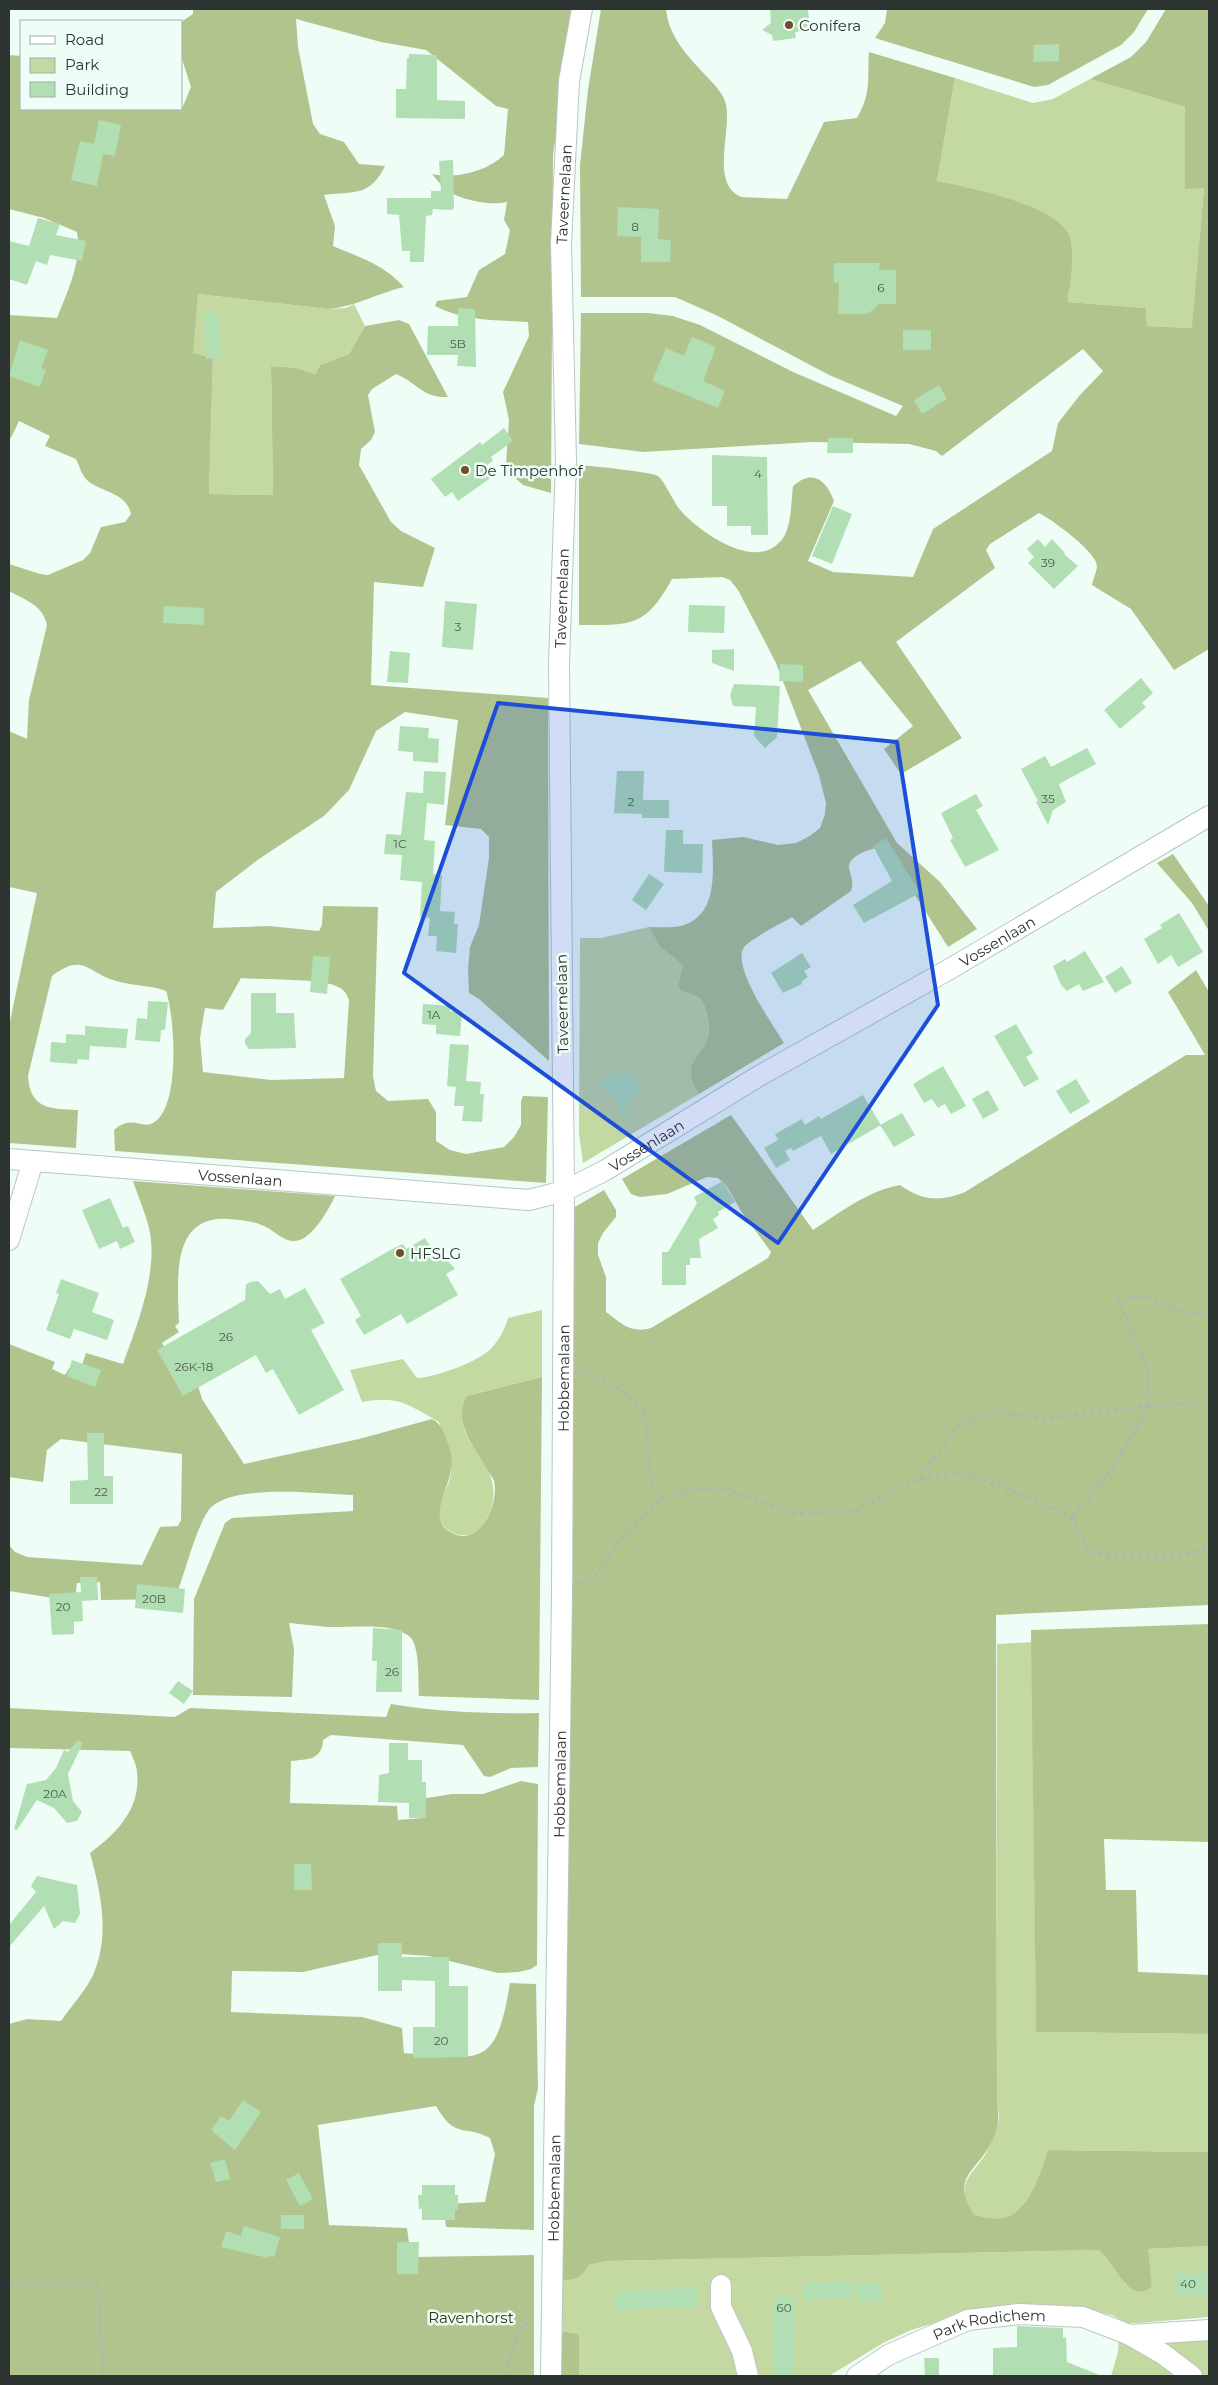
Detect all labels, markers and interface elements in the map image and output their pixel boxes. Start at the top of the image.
place label: Conifera [799,16,861,35]
marker: Conifera [783,19,795,31]
legend [20,20,182,110]
text: Road [65,30,104,49]
text: Park [65,55,99,74]
text: Building [65,80,129,99]
street label: Taveernelaan [551,144,575,245]
house number: 8 [631,219,639,234]
house number: 6 [877,280,885,295]
house number: 5B [450,336,466,351]
place label: De Timpenhof [475,461,584,480]
marker: De Timpenhof [459,464,471,476]
house number: 4 [754,466,762,481]
street label: Taveernelaan [550,548,572,648]
house number: 39 [1041,555,1055,570]
house number: 3 [455,619,462,634]
house number: 35 [1041,791,1055,806]
house number: 2 [628,794,635,809]
house number: 1C [394,836,407,851]
street label: Vossenlaan [956,911,1038,971]
street label: Taveernelaan [552,954,572,1054]
house number: 1A [428,1007,441,1022]
street label: Vossenlaan [605,1115,687,1175]
street label: Vossenlaan [197,1164,283,1190]
place label: HFSLG [410,1244,461,1263]
marker: HFSLG [394,1247,406,1259]
street label: Hobbemalaan [553,1324,573,1432]
house number: 26 [219,1329,233,1344]
house number: 26K-18 [175,1359,214,1374]
house number: 22 [94,1484,108,1499]
house number: 20B [142,1591,166,1606]
house number: 20 [56,1599,70,1614]
house number: 26 [385,1664,399,1679]
street label: Hobbemalaan [549,1730,570,1838]
house number: 20A [43,1786,67,1801]
house number: 20 [434,2033,448,2048]
street label: Hobbemalaan [543,2134,564,2242]
house number: 40 [1180,2276,1196,2291]
house number: 60 [776,2300,792,2315]
street label: Park Rodichem [930,2304,1046,2344]
park label: Ravenhorst [428,2308,514,2327]

